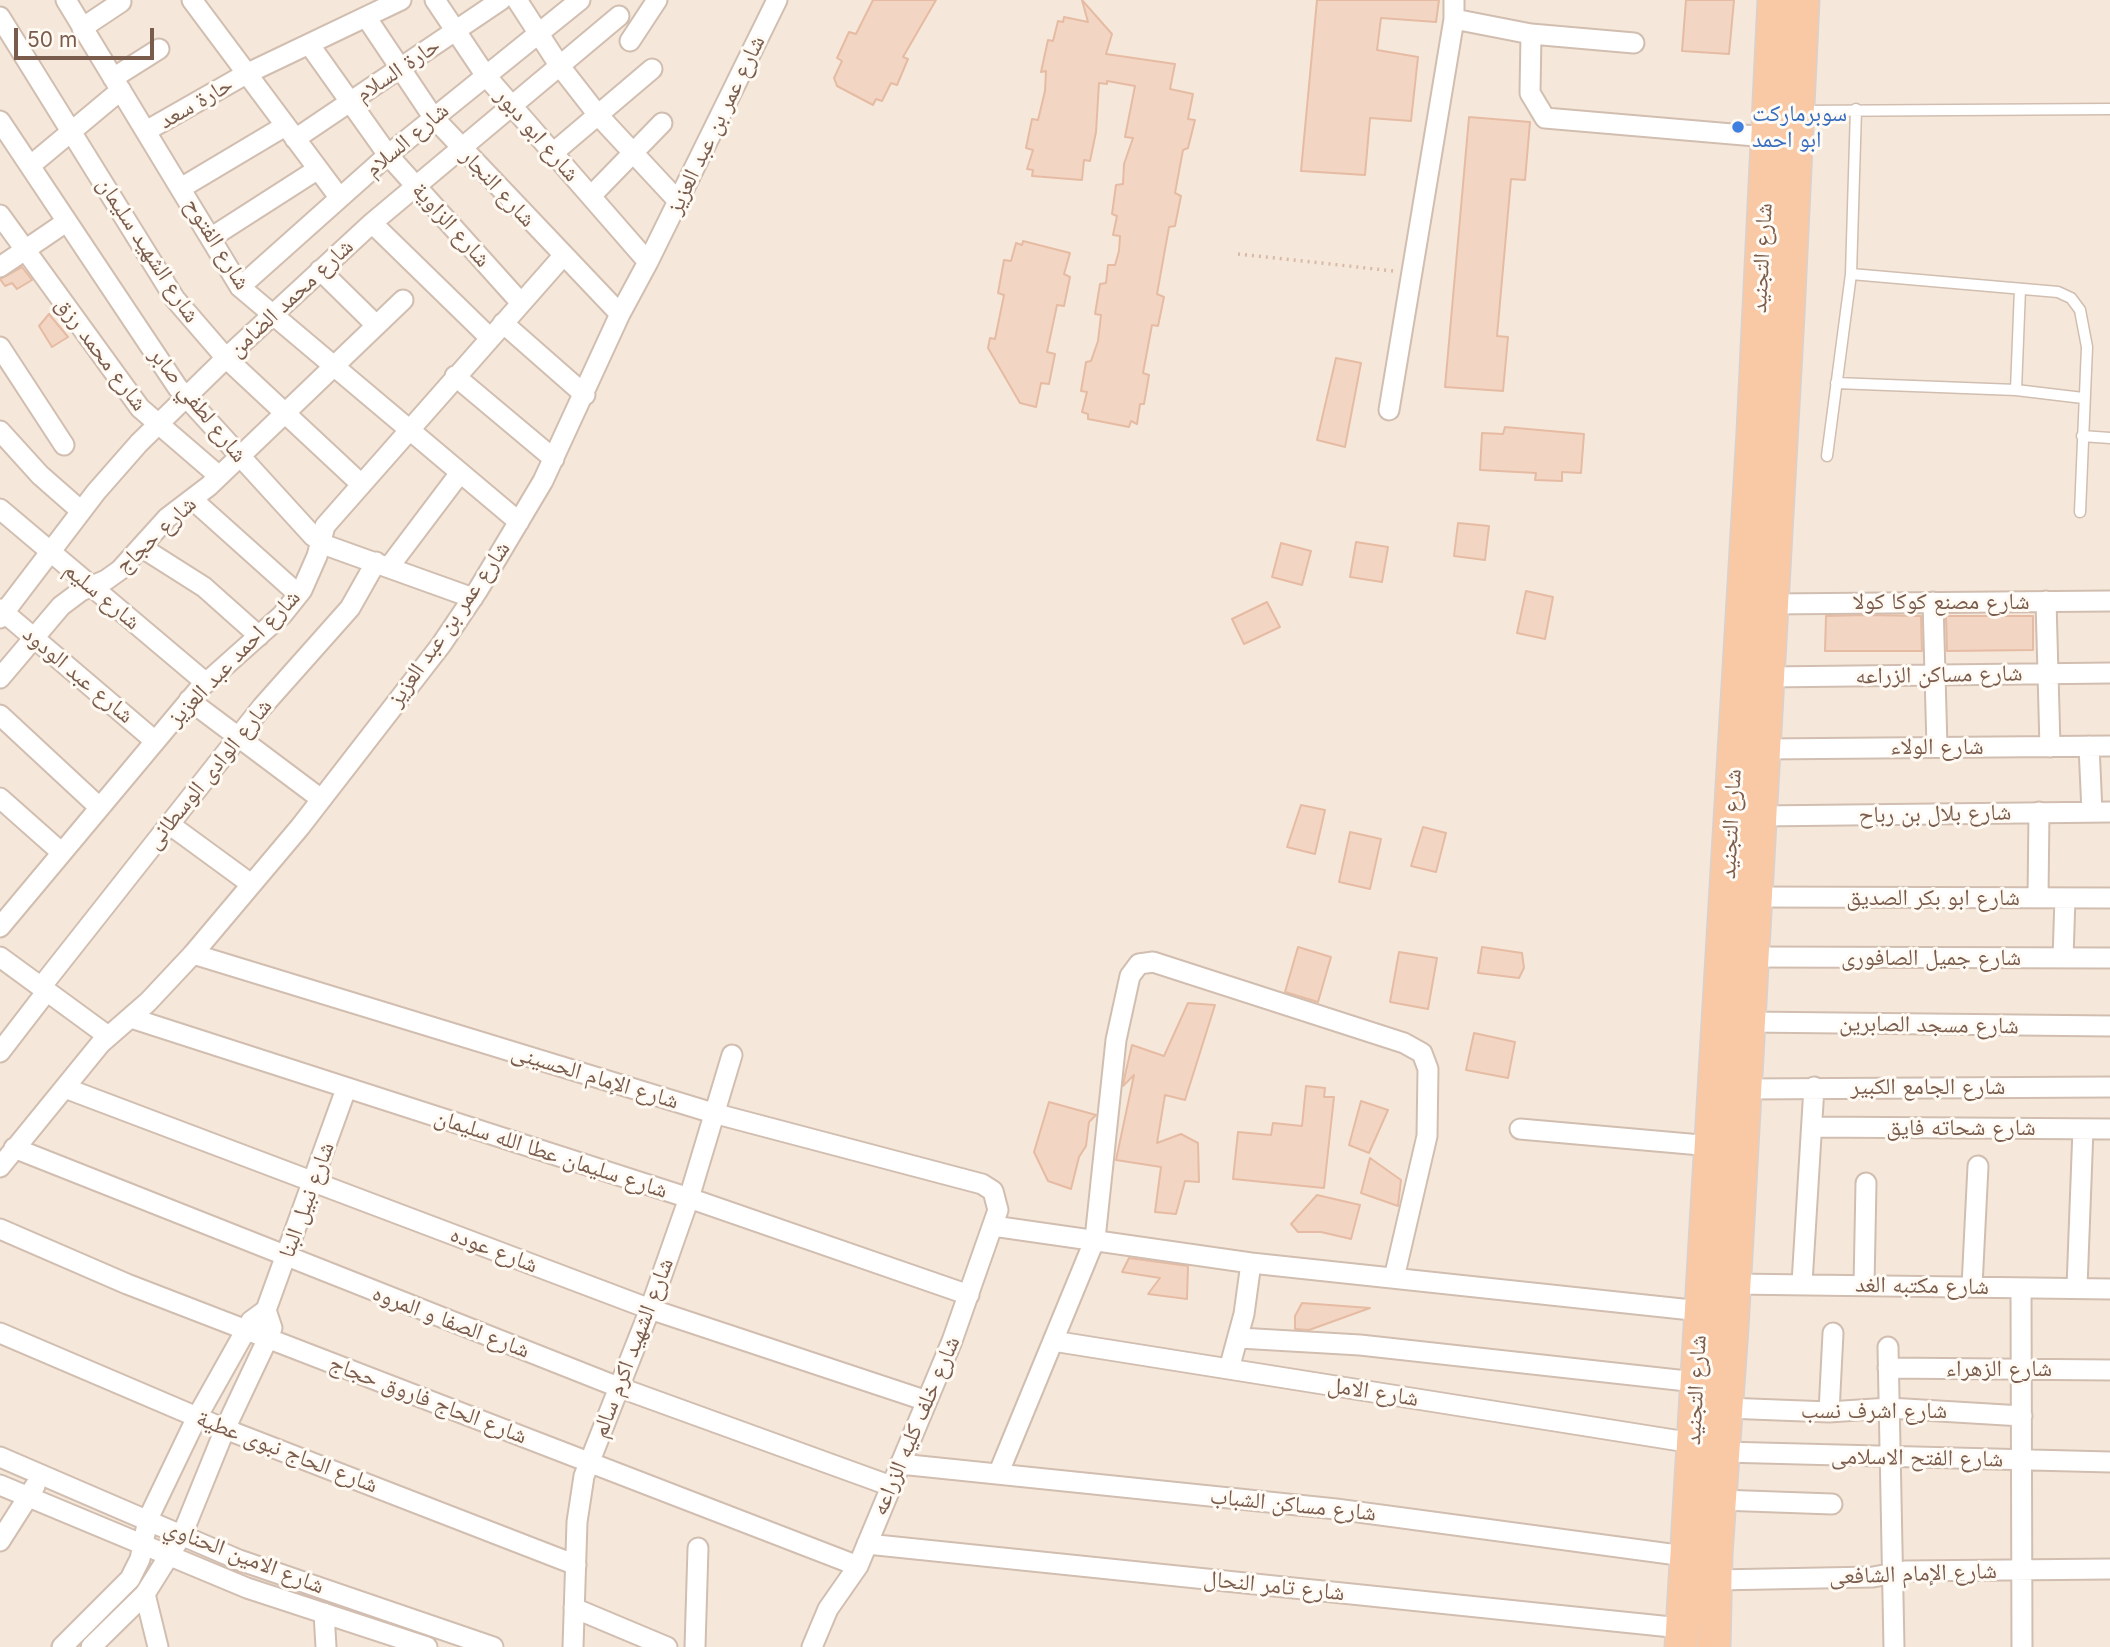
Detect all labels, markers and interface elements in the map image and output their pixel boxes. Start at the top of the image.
scale bar [18,14,158,58]
text: 50 m [27,27,77,52]
street label: شارع عمر بن عبد العزيز [661,31,771,219]
street label: حارة السلام [350,32,446,108]
street label: حارة سعد [154,71,238,135]
street label: شارع ابو دبور [489,83,585,187]
street label: شارع السلام [359,97,455,183]
place label: سوبرماركت ابو احمد [1752,100,1847,154]
marker: سوبرماركت ابو احمد [1730,119,1746,135]
street label: شارع النجار [455,143,541,233]
street label: شارع الشهيد سليمان [91,172,205,328]
street label: شارع الزاوية [406,177,496,273]
street label: شارع الفتوح [178,193,256,295]
street label: شارع التجنيد [1745,202,1779,314]
street label: شارع محمد الضامن [223,233,359,363]
street label: شارع محمد رزق [49,292,153,416]
street label: شارع لطفي صابر [143,342,253,468]
street label: شارع حجاج [110,491,202,579]
street label: شارع عمر بن عبد العزيز [382,536,516,712]
street label: شارع سليم [58,556,146,636]
street label: شارع احمد عبد العزيز [162,584,306,732]
street label: شارع مصنع كوكا كولا [1852,588,2030,616]
street label: شارع عبد الودود [17,620,139,730]
street label: شارع مساكن الزراعه [1855,660,2023,690]
street label: شارع الوادى الوسطانى [140,693,278,855]
street label: شارع الولاء [1890,733,1984,761]
street label: شارع التجنيد [1714,768,1748,880]
street label: شارع بلال بن رباح [1858,799,2012,829]
street label: شارع ابو بكر الصديق [1846,884,2020,912]
street label: شارع جميل الصافورى [1841,944,2021,972]
street label: شارع مسجد الصابرين [1839,1010,2019,1040]
street label: شارع الإمام الحسينى [508,1038,682,1116]
street label: شارع الجامع الكبير [1851,1073,2005,1101]
street label: شارع سليمان عطا الله سليمان [431,1103,671,1205]
street label: شارع شحاته فايق [1886,1114,2036,1142]
street label: شارع نبيل البنا [273,1138,341,1262]
street label: شارع عوده [446,1221,542,1279]
street label: شارع الشهيد اكرم سالم [586,1254,680,1442]
street label: شارع مكتبه الغد [1855,1271,1989,1301]
street label: شارع الصفا و المروه [368,1279,534,1365]
street label: شارع خلف كليه الزراعه [866,1332,966,1520]
street label: شارع التجنيد [1679,1334,1713,1446]
street label: شارع الحاج فاروق حجاج [325,1350,531,1450]
street label: شارع الزهراء [1946,1355,2052,1383]
street label: شارع الامل [1326,1371,1420,1413]
street label: شارع اشرف نسب [1801,1397,1947,1425]
street label: شارع الحاج نبوى عطية [192,1405,382,1499]
street label: شارع الفتح الاسلامى [1831,1443,2003,1473]
street label: شارع مساكن الشباب [1208,1483,1378,1527]
street label: شارع الامين الحناوي [160,1514,328,1600]
street label: شارع الإمام الشافعى [1829,1557,1997,1591]
street label: شارع تامر النحال [1202,1565,1346,1607]

